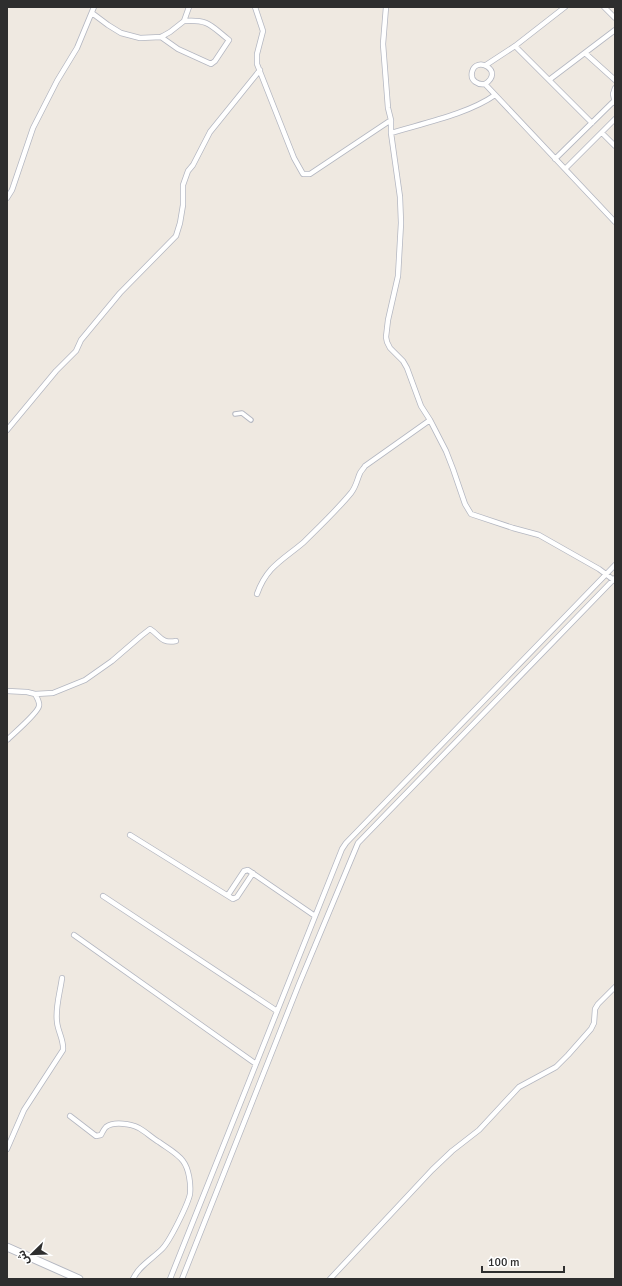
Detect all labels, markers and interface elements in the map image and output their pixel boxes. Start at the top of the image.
north arrow [12,1234,52,1274]
text: ش [14,1248,32,1267]
scale bar [482,1248,564,1274]
text: 100 m [488,1255,520,1270]

